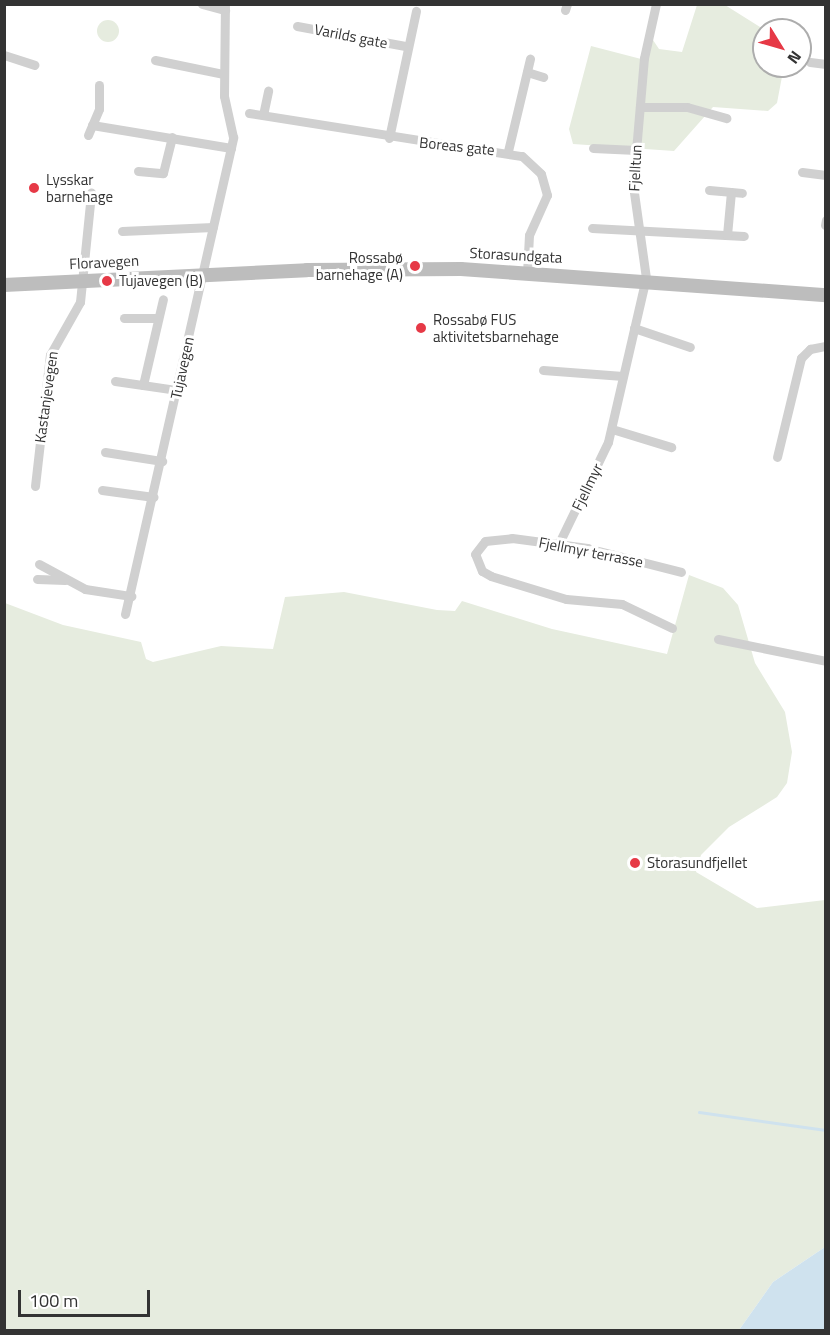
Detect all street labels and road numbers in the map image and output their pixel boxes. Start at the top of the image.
street label: Varilds gate [313,20,389,52]
street label: Boreas gate [418,133,496,159]
street label: Fjelltun [625,144,645,192]
street label: Storasundgata [469,244,563,266]
street label: Floravegen [69,251,139,273]
street label: Tujavegen [167,335,197,401]
street label: Kastanjevegen [31,350,61,444]
street label: Fjellmyr [568,460,606,514]
street label: Fjellmyr terrasse [537,533,645,571]

